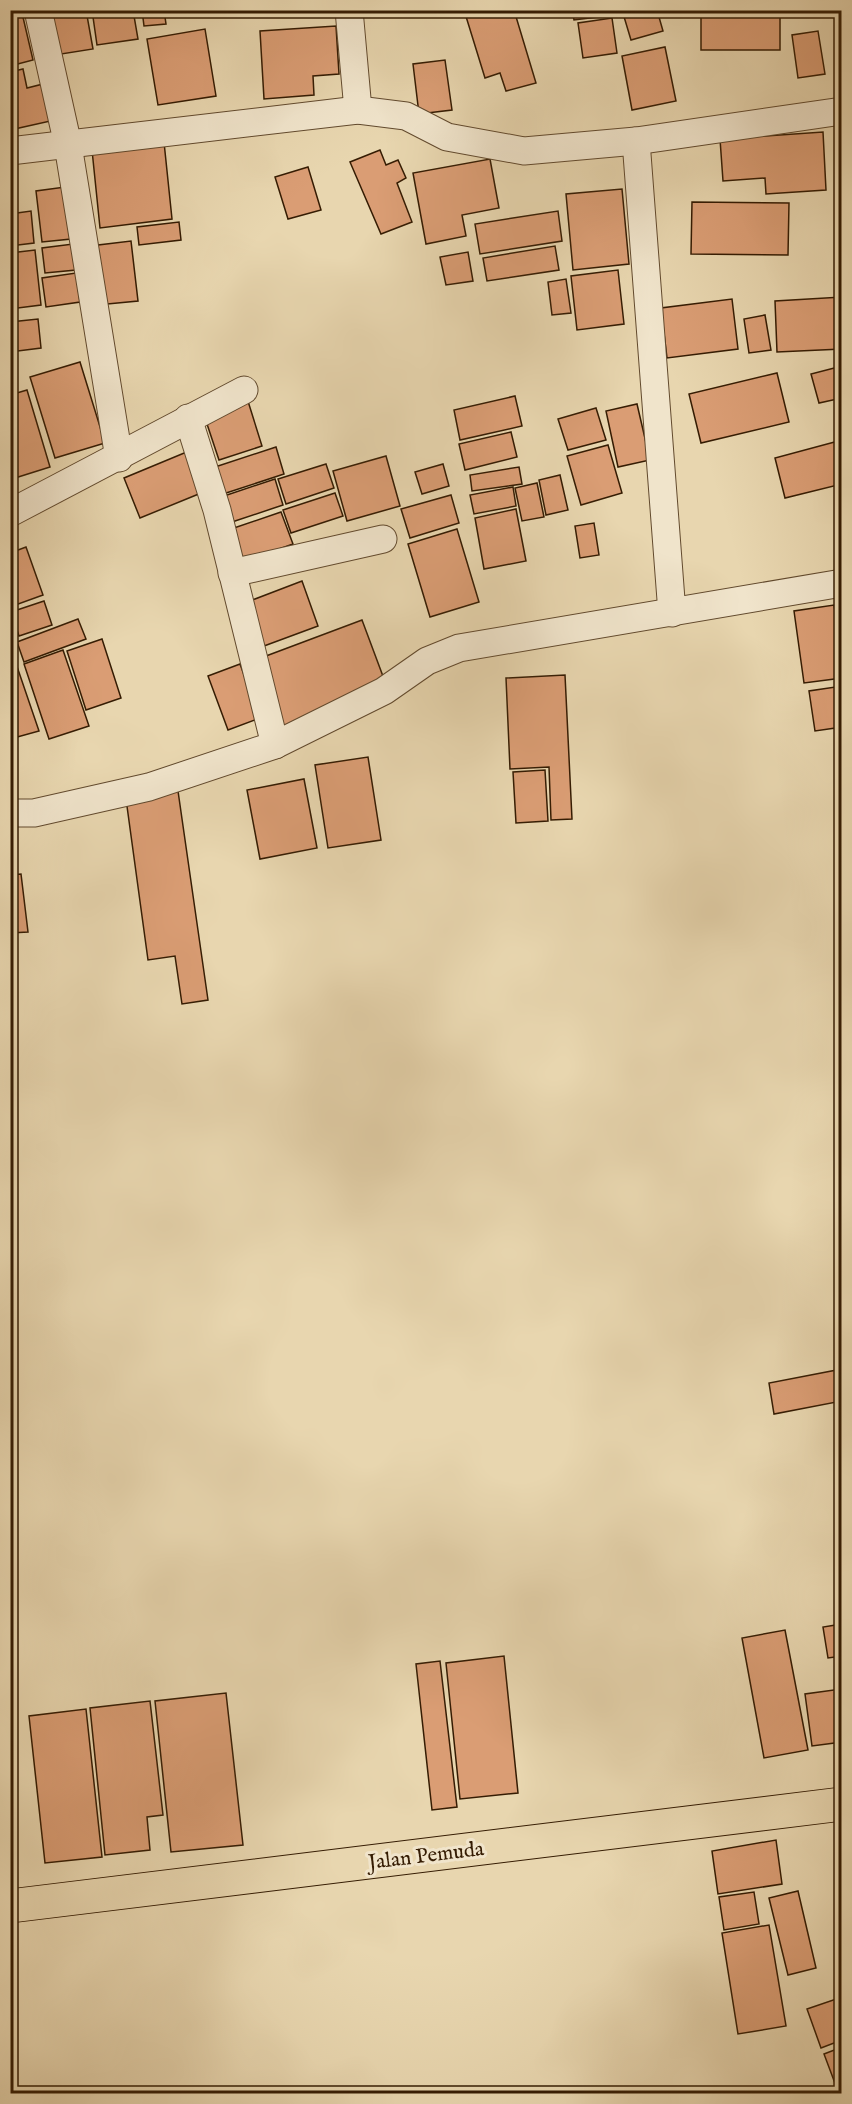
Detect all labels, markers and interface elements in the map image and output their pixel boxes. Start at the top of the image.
street label: Jalan Pemuda [365,1836,487,1877]

